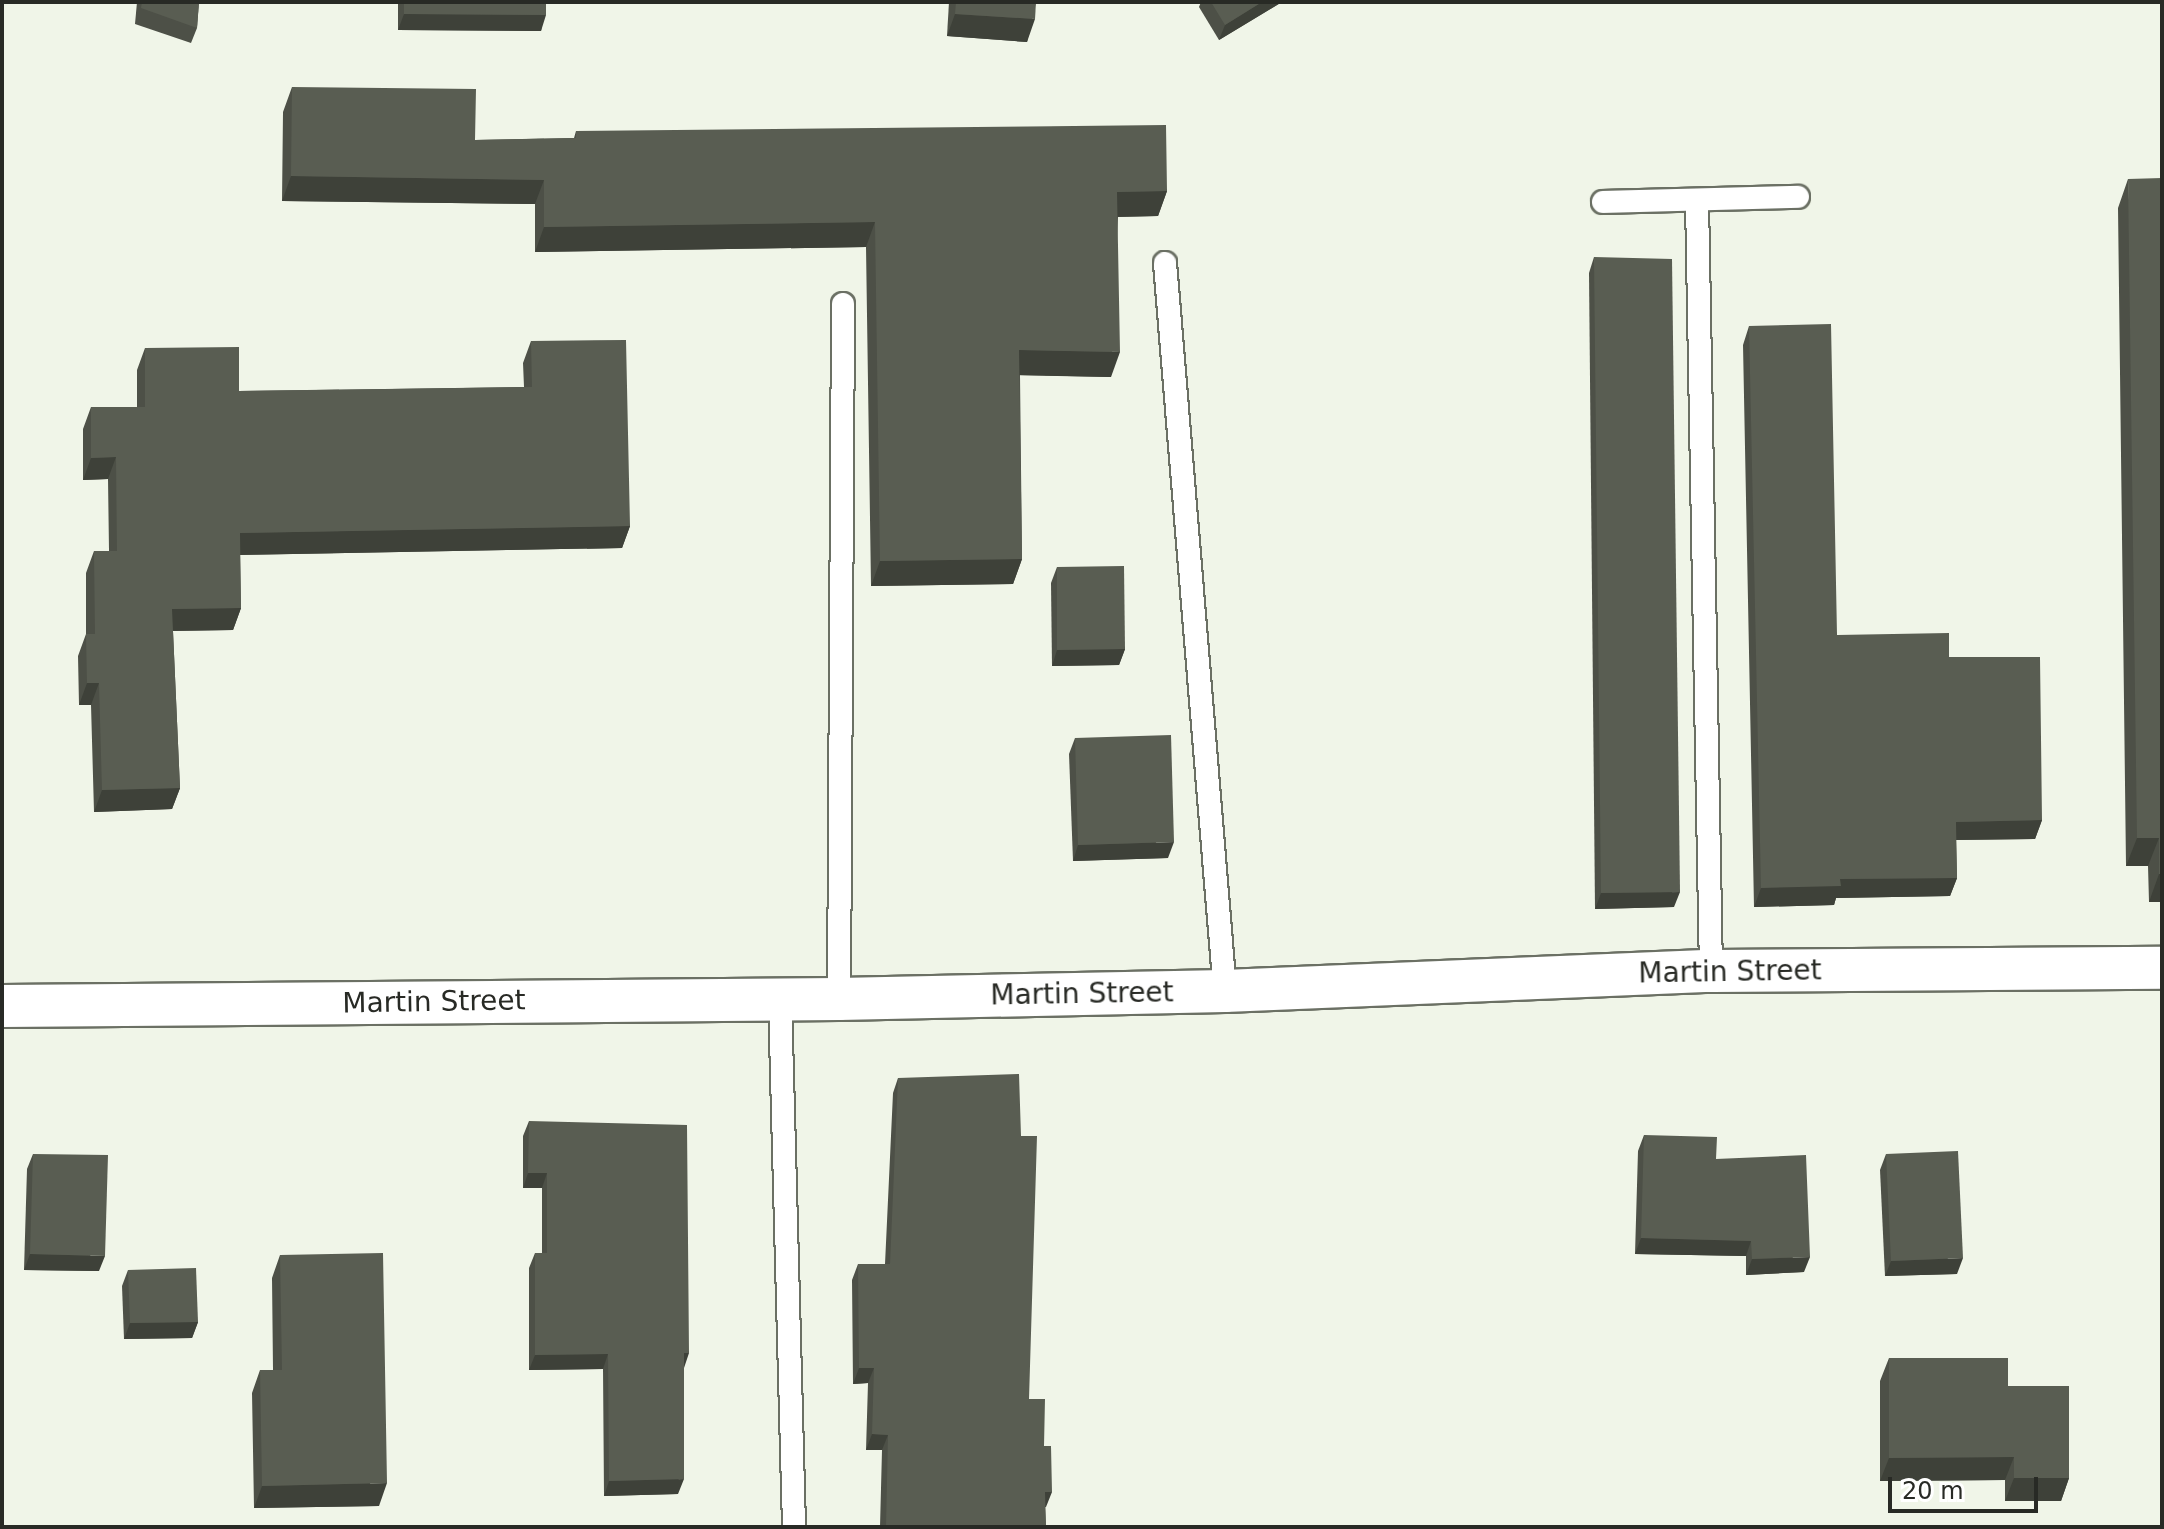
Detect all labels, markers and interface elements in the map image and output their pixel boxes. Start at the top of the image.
street label: Martin Street [1638,954,1822,990]
street label: Martin Street [990,976,1174,1012]
street label: Martin Street [342,984,526,1020]
scale bar [1892,1461,2042,1511]
text: 20 m [1902,1477,1964,1505]

